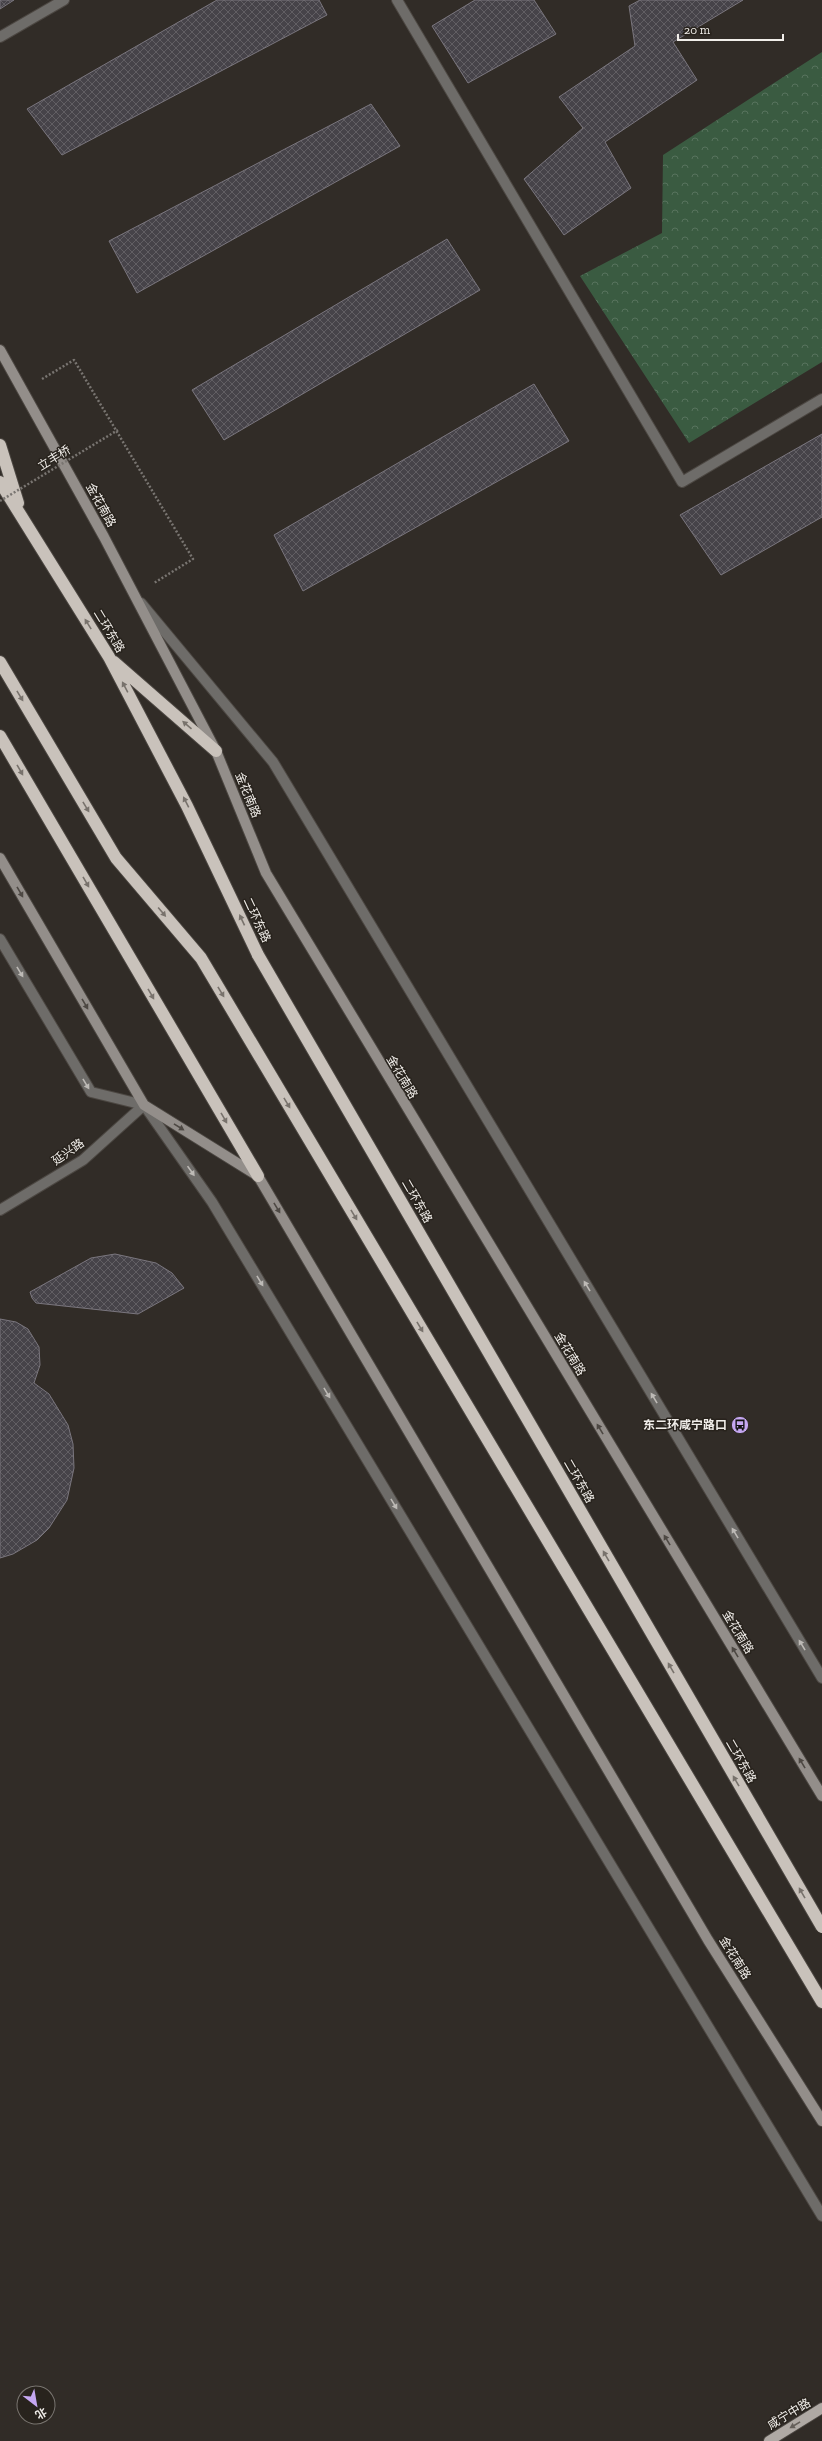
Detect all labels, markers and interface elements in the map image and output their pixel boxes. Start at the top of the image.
scale bar [678,16,783,42]
text: 20 m [684,23,711,37]
street label: 立丰桥 [35,443,73,473]
street label: 金花南路 [83,481,119,529]
street label: 二环东路 [91,607,127,655]
one-way arrow [85,618,92,630]
one-way arrow [122,682,128,693]
one-way arrow [16,690,23,702]
one-way arrow [182,721,192,730]
one-way arrow [16,764,23,776]
street label: 金花南路 [233,770,263,820]
one-way arrow [182,797,189,808]
one-way arrow [83,801,90,813]
one-way arrow [82,876,89,888]
one-way arrow [16,886,23,898]
street label: 二环东路 [241,895,273,945]
one-way arrow [158,907,167,918]
one-way arrow [239,914,245,925]
one-way arrow [16,966,23,978]
one-way arrow [217,987,225,997]
one-way arrow [148,988,155,1000]
one-way arrow [82,998,89,1010]
street label: 金花南路 [384,1053,420,1101]
one-way arrow [82,1079,90,1089]
one-way arrow [284,1097,291,1109]
one-way arrow [221,1112,228,1124]
one-way arrow [173,1123,185,1130]
street label: 延兴路 [49,1136,87,1168]
one-way arrow [187,1166,195,1177]
street label: 二环东路 [399,1177,435,1225]
one-way arrow [273,1202,280,1214]
one-way arrow [350,1209,357,1221]
one-way arrow [256,1275,263,1287]
one-way arrow [583,1281,591,1291]
one-way arrow [417,1321,424,1333]
street label: 金花南路 [552,1330,588,1378]
one-way arrow [323,1387,330,1399]
one-way arrow [650,1392,657,1404]
bus stop icon: 东二环咸宁路口 [730,1415,750,1435]
place label: 东二环咸宁路口 [643,1418,727,1432]
one-way arrow [596,1424,604,1434]
street label: 二环东路 [561,1457,597,1505]
one-way arrow [390,1498,397,1510]
one-way arrow [732,1527,739,1539]
one-way arrow [664,1534,671,1546]
one-way arrow [603,1550,610,1562]
street label: 金花南路 [720,1608,756,1656]
one-way arrow [798,1640,806,1650]
one-way arrow [731,1646,738,1658]
one-way arrow [668,1662,675,1674]
street label: 二环东路 [723,1737,759,1785]
one-way arrow [798,1757,805,1769]
one-way arrow [733,1775,740,1787]
one-way arrow [798,1887,805,1899]
street label: 金花南路 [716,1934,754,1982]
north arrow [16,2385,56,2425]
street label: 咸宁中路 [765,2396,813,2432]
text: 北 [33,2405,49,2422]
one-way arrow [789,2421,801,2428]

